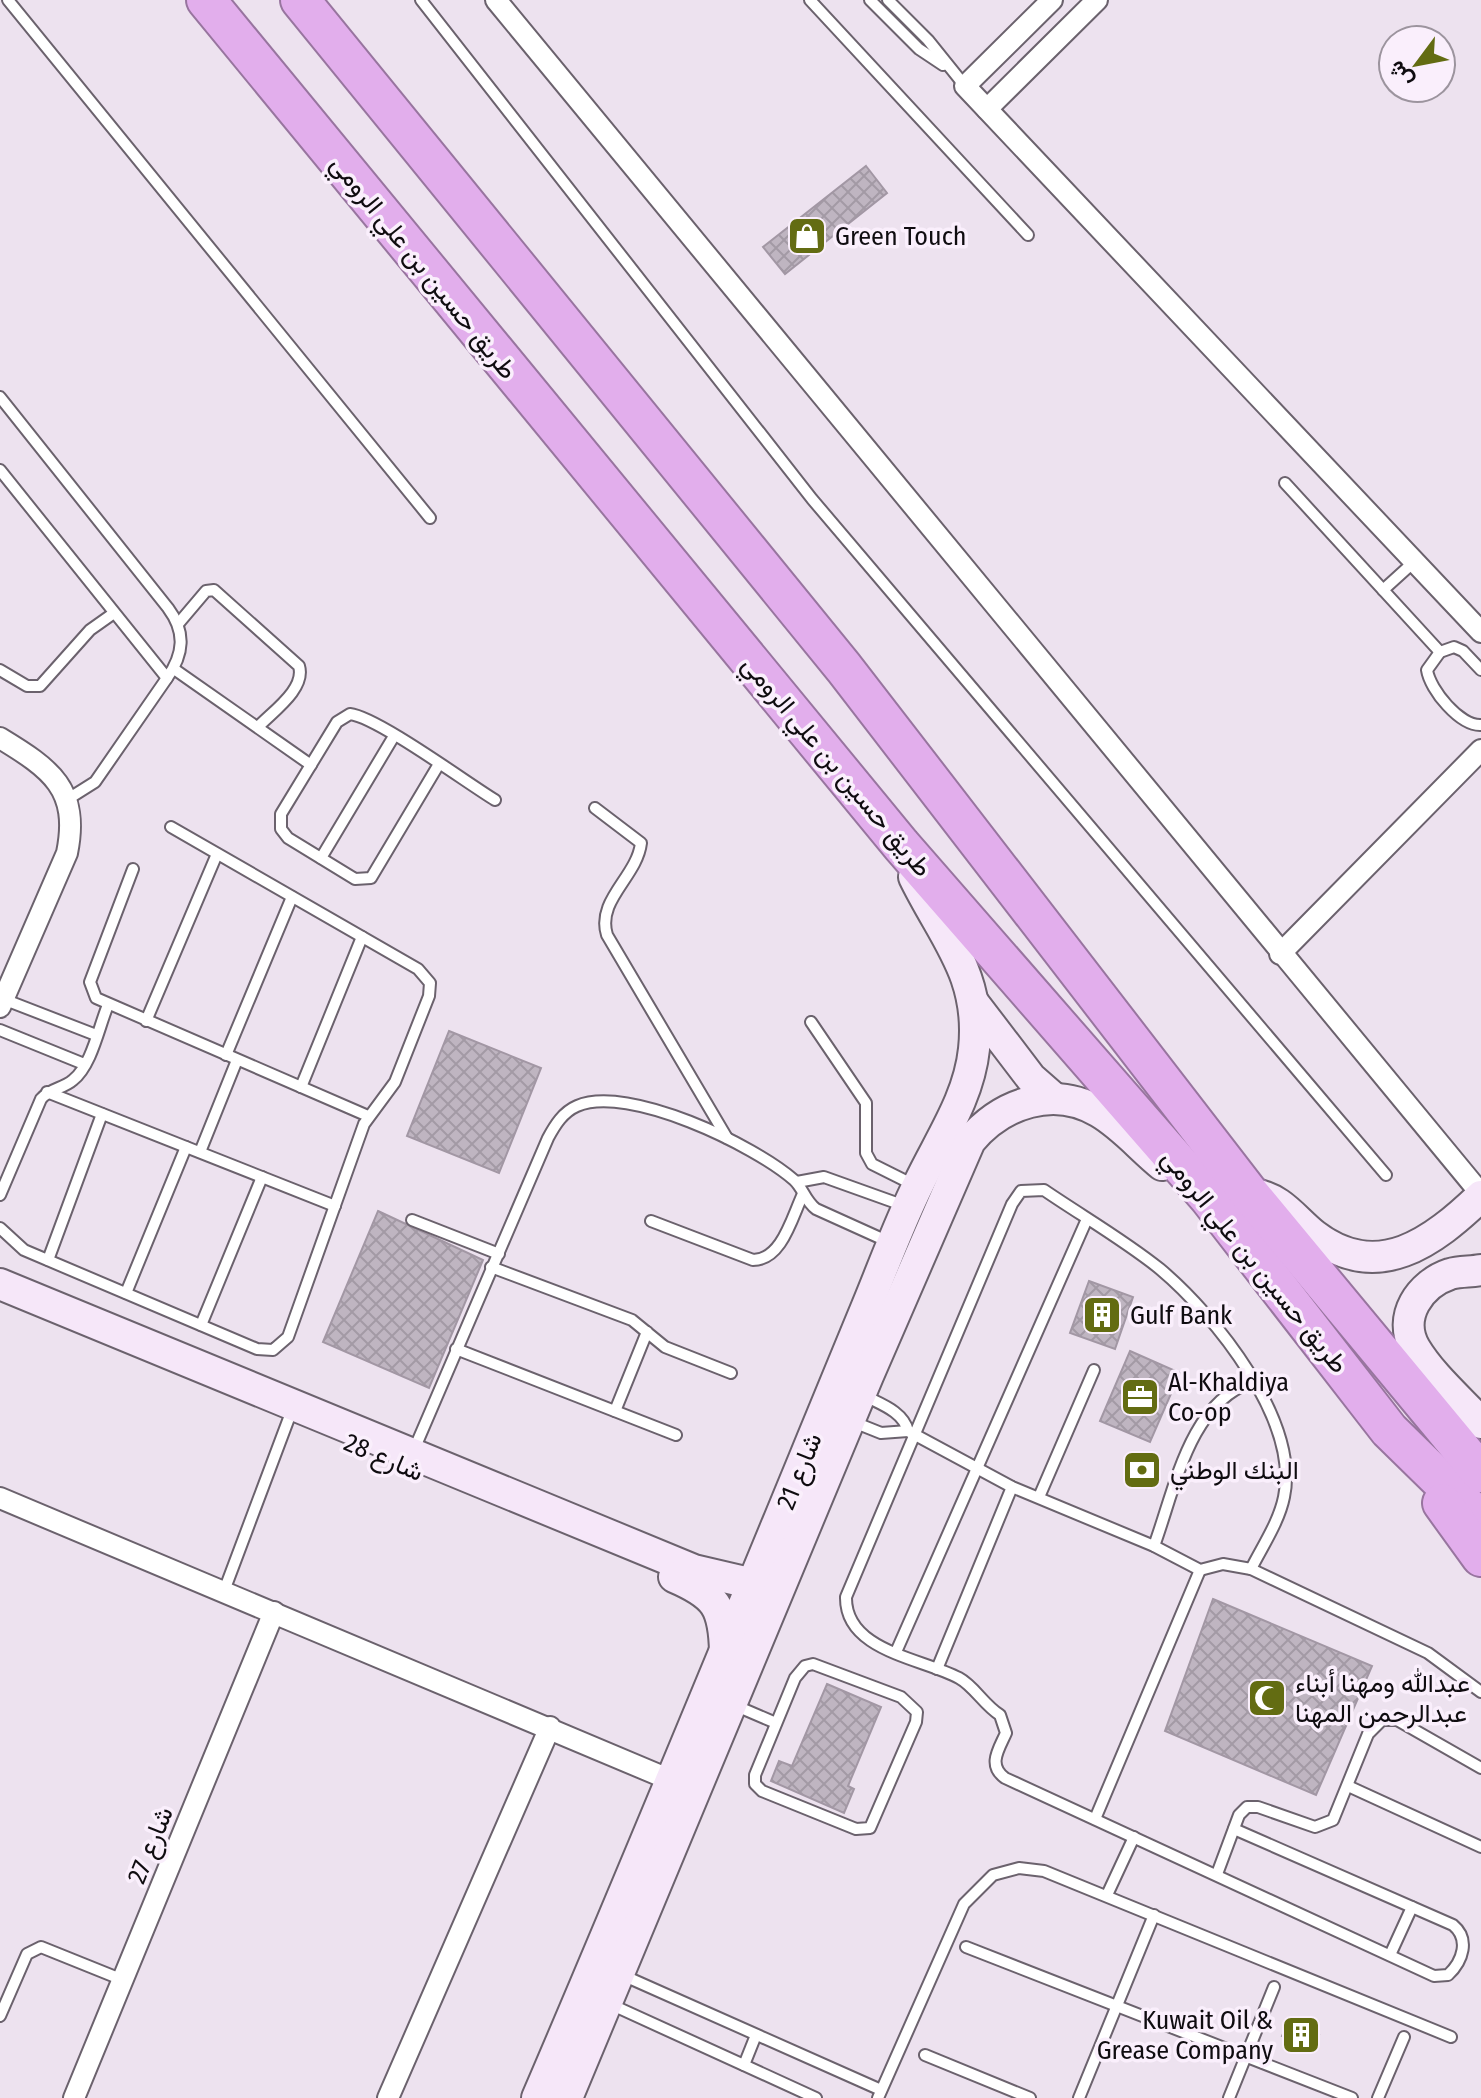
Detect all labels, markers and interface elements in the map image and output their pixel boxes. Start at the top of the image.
north arrow [1377,24,1457,104]
text: ش [1382,56,1419,93]
street label: طريق حسين بن علي الرومي [320,149,523,389]
shop icon: Green Touch [786,215,828,257]
place label: Green Touch [835,221,966,252]
street label: طريق حسين بن علي الرومي [731,649,938,886]
street label: طريق حسين بن علي الرومي [1151,1143,1354,1383]
building icon: Gulf Bank [1081,1294,1123,1336]
place label: Gulf Bank [1130,1300,1233,1331]
place label: Al-Khaldiya Co-op [1168,1367,1289,1428]
office icon: Al-Khaldiya Co-op [1119,1376,1161,1418]
street label: شارع 28 [339,1427,428,1490]
street label: شارع 21 [770,1429,831,1515]
bank icon: البنك الوطني [1121,1449,1163,1491]
place label: البنك الوطني [1170,1455,1299,1491]
place label: عبدالله ومهنا أبناء عبدالرحمن المهنا [1295,1668,1470,1729]
mosque icon: عبدالله ومهنا أبناء عبدالرحمن المهنا [1246,1677,1288,1719]
street label: شارع 27 [121,1802,182,1889]
place label: Kuwait Oil & Grease Company [1097,2005,1273,2066]
building icon: Kuwait Oil & Grease Company [1280,2014,1322,2056]

